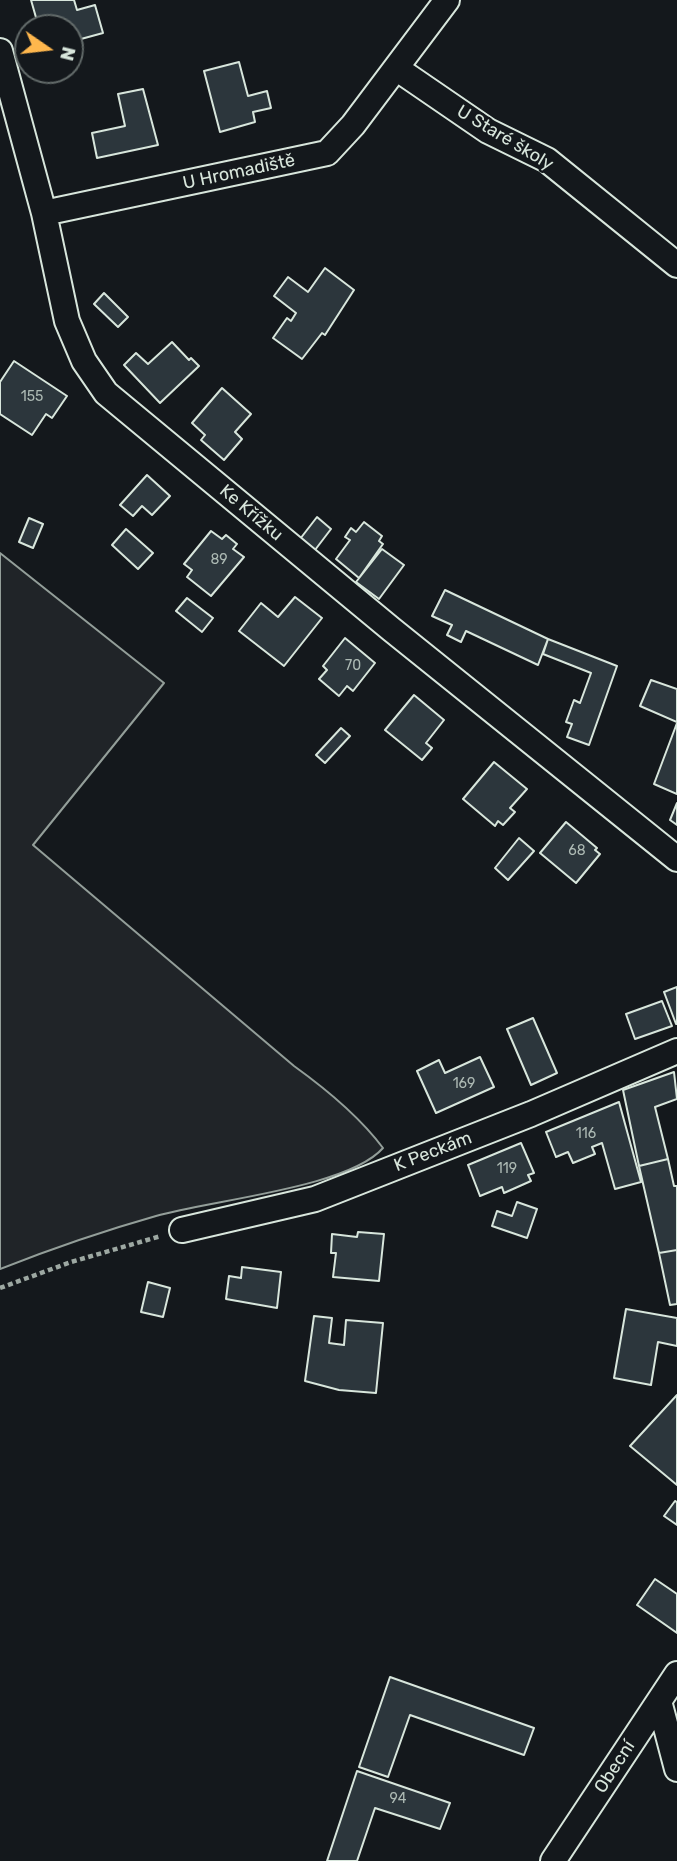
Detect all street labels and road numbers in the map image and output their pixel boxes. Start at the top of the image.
street label: U Staré školy [453,101,557,175]
street label: U Hromadiště [181,150,297,194]
street label: Ke Křížku [215,480,287,546]
street label: K Peckám [391,1127,475,1177]
street label: Obecní [590,1737,640,1797]

